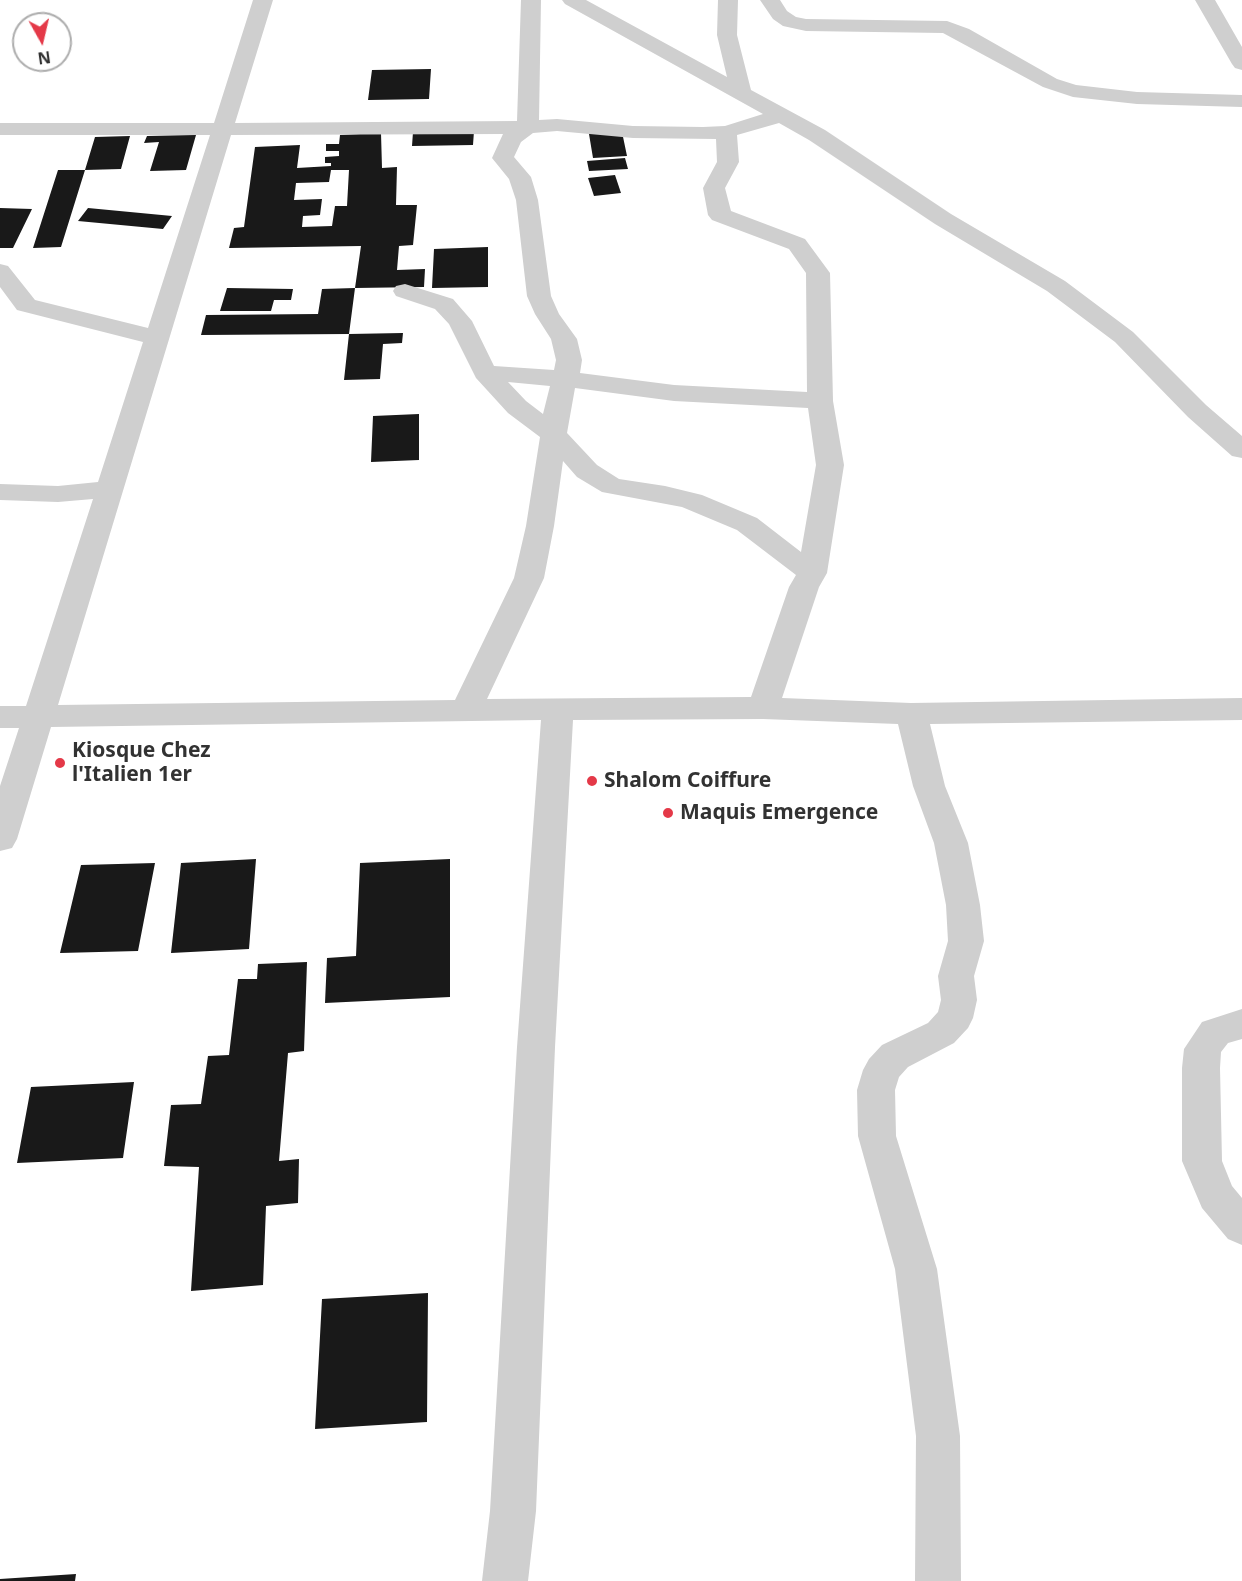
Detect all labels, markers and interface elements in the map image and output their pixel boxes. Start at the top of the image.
north arrow [12,12,72,72]
text: N [36,46,52,70]
place label: Kiosque Chez l'Italien 1er [72,738,211,788]
marker: Kiosque Chez l'Italien 1er [53,756,67,770]
place label: Shalom Coiffure [604,768,771,794]
marker: Shalom Coiffure [585,774,599,788]
place label: Maquis Emergence [680,800,878,826]
marker: Maquis Emergence [661,806,675,820]

